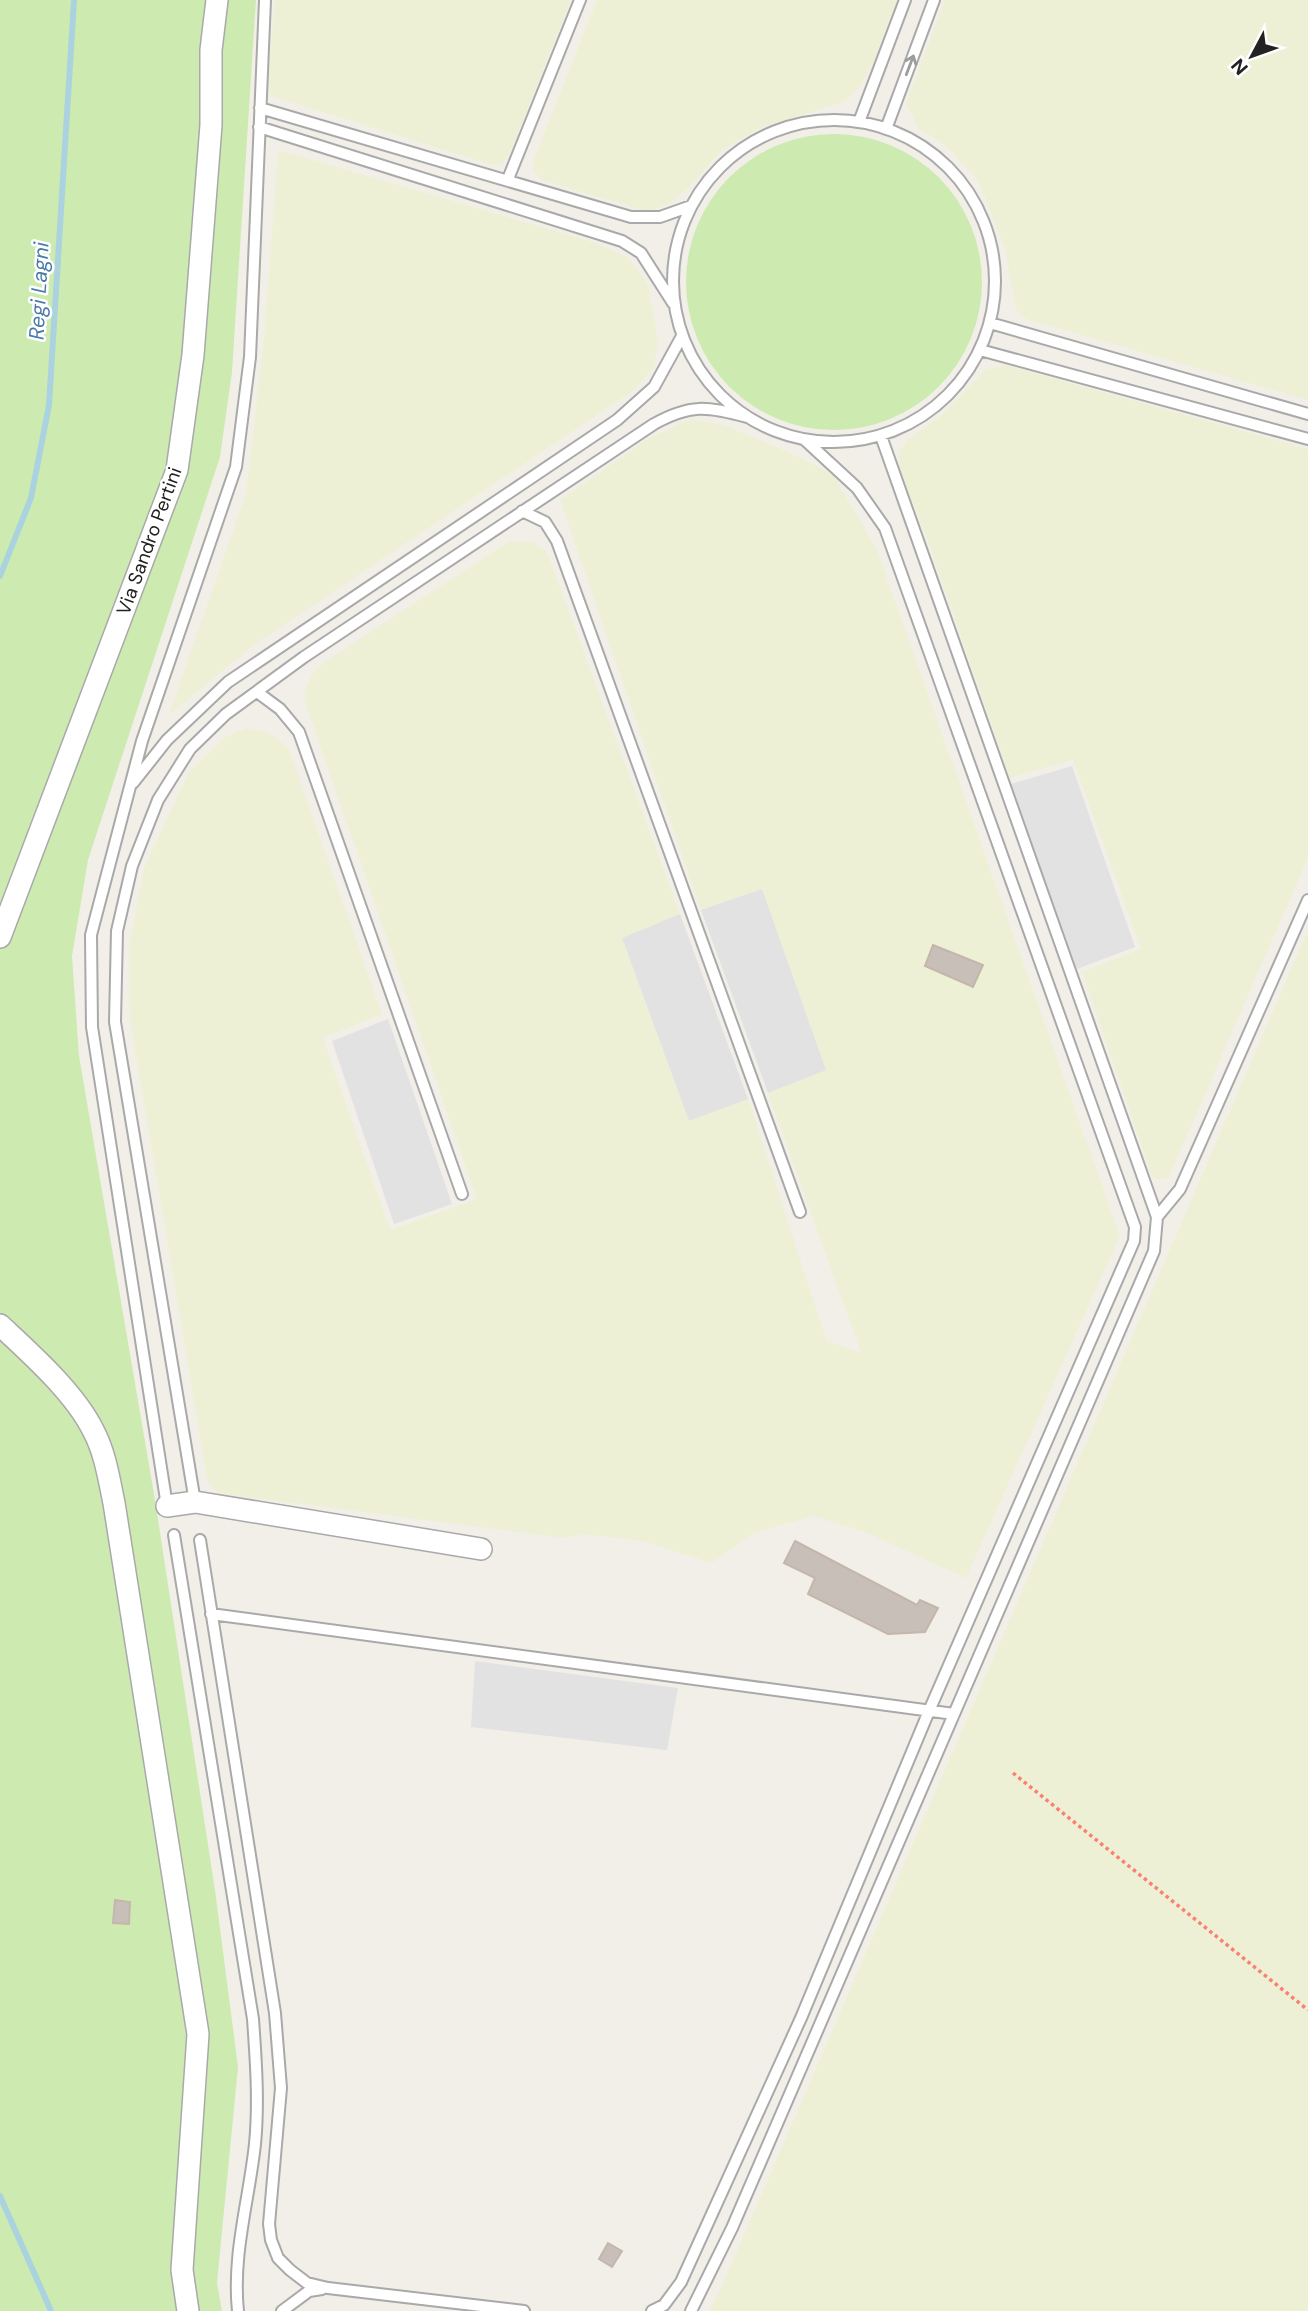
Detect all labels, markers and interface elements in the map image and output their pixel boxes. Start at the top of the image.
north arrow [1217,21,1287,91]
text: N [1226,53,1254,80]
one-way arrow [905,55,917,77]
water label: Regi Lagni [22,240,56,341]
street label: Via Sandro Pertini [111,464,187,618]

